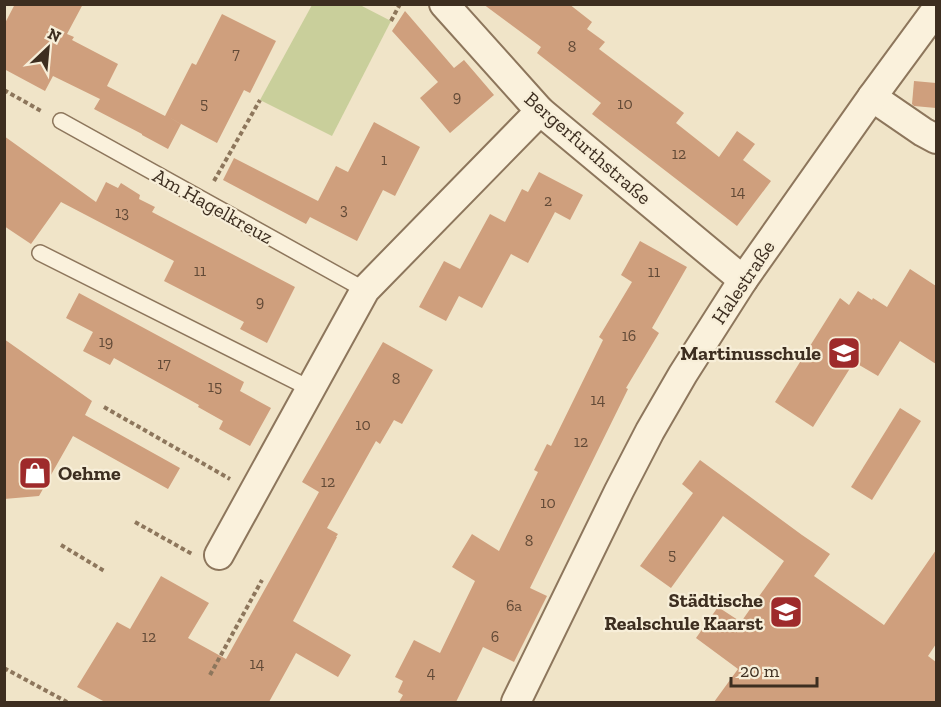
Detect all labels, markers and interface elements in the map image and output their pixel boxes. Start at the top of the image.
north arrow [18,18,78,78]
text: N [45,24,64,46]
house number: 8 [568,37,576,56]
house number: 7 [232,44,240,63]
street label: Bergerfurthstraße [520,86,656,210]
house number: 9 [453,87,461,106]
house number: 5 [200,94,208,113]
house number: 10 [617,94,633,113]
house number: 12 [672,144,686,163]
house number: 1 [381,150,387,169]
street label: Am Hagelkreuz [149,163,277,249]
house number: 14 [731,182,746,201]
house number: 2 [544,191,552,210]
house number: 3 [340,200,348,219]
house number: 13 [115,203,129,222]
street label: Halestraße [706,236,780,328]
house number: 11 [194,261,206,280]
house number: 11 [648,262,660,281]
house number: 9 [256,292,264,311]
house number: 16 [622,326,636,345]
house number: 19 [99,332,113,351]
school or university icon: Martinusschule [826,335,862,371]
place label: Martinusschule [680,341,821,365]
house number: 17 [157,354,171,373]
house number: 8 [392,369,400,388]
house number: 15 [208,377,222,396]
house number: 14 [591,390,606,409]
house number: 10 [355,415,371,434]
house number: 12 [574,432,588,451]
shop icon: Oehme [17,455,53,491]
place label: Oehme [58,461,121,485]
house number: 12 [321,472,335,491]
house number: 10 [540,493,556,512]
house number: 8 [525,531,533,550]
house number: 5 [668,545,676,564]
place label: Städtische Realschule Kaarst [604,588,764,635]
school or university icon: Städtische Realschule Kaarst [768,594,804,630]
house number: 6a [506,596,522,615]
house number: 12 [142,627,156,646]
house number: 6 [491,627,499,646]
scale bar [731,650,816,688]
house number: 14 [250,654,265,673]
text: 20 m [740,660,780,682]
house number: 4 [427,663,436,682]

